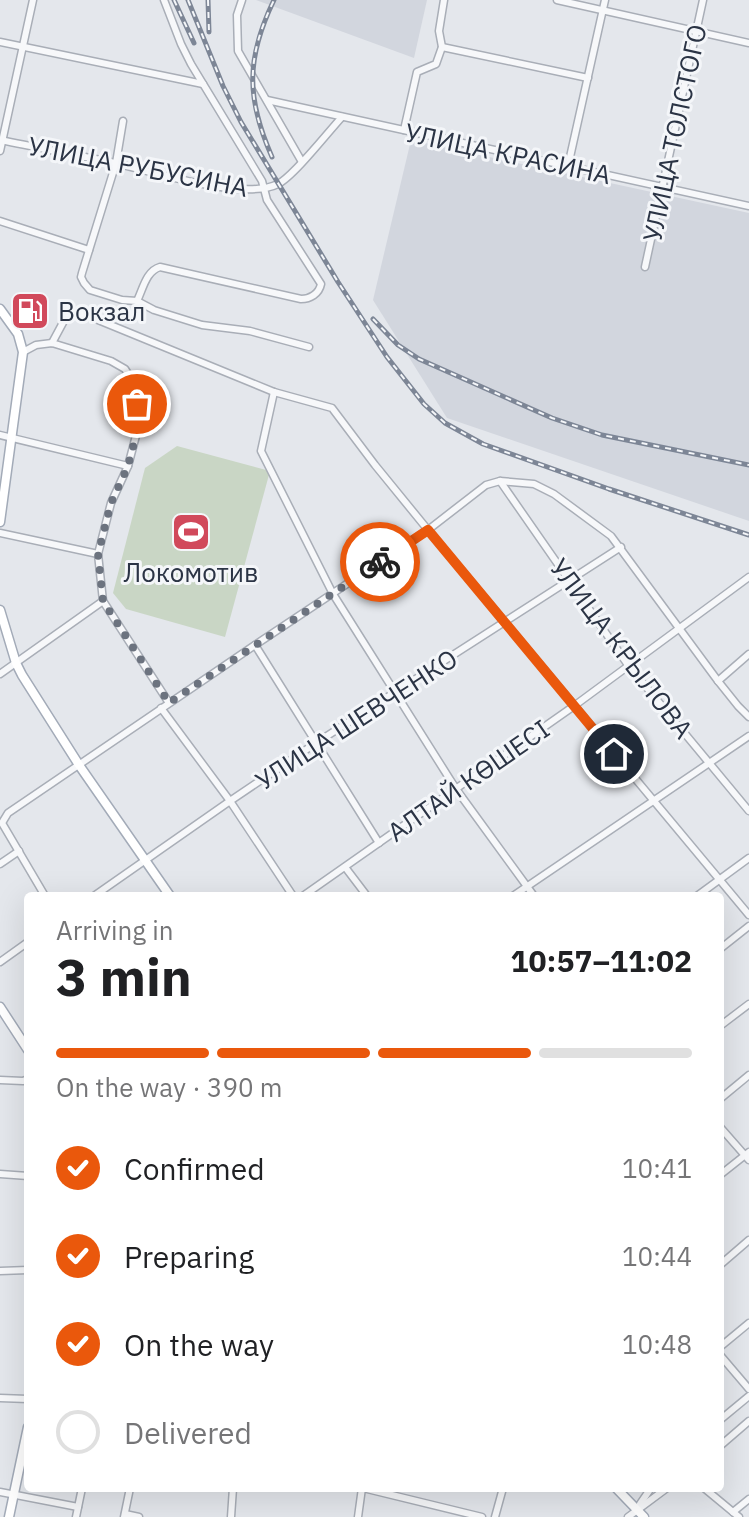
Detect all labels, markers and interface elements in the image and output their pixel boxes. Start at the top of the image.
street label: УЛИЦА ТОЛСТОГО [634,21,714,245]
street label: УЛИЦА КРАСИНА [402,115,614,192]
street label: УЛИЦА РУБУСИНА [25,128,251,204]
fuel station icon: Вокзал [9,290,51,332]
place label: Вокзал [58,294,145,328]
pin [103,370,171,438]
icon: bag [115,382,159,426]
sports icon: Локомотив [170,511,212,553]
courier [340,522,420,602]
icon: bike [358,540,402,584]
street label: УЛИЦА КРЫЛОВА [543,551,701,745]
place label: Локомотив [123,555,259,589]
street label: УЛИЦА ШЕВЧЕНКО [248,641,464,797]
street label: АЛТАЙ КӨШЕСІ [380,711,556,849]
pin [580,720,648,788]
icon: home [592,732,636,776]
text: Arriving in [56,913,173,947]
text: 10:57–11:02 [511,941,692,980]
text: 3 min [56,943,192,1010]
text: On the way · 390 m [56,1070,282,1104]
icon: check [56,1146,100,1190]
text: Confirmed [124,1149,265,1188]
text: 10:41 [622,1151,692,1185]
icon: check [56,1234,100,1278]
text: Preparing [124,1237,254,1276]
text: 10:44 [622,1239,692,1273]
icon: check [56,1322,100,1366]
text: On the way [124,1325,274,1364]
text: 10:48 [622,1327,692,1361]
text: Delivered [124,1413,252,1452]

